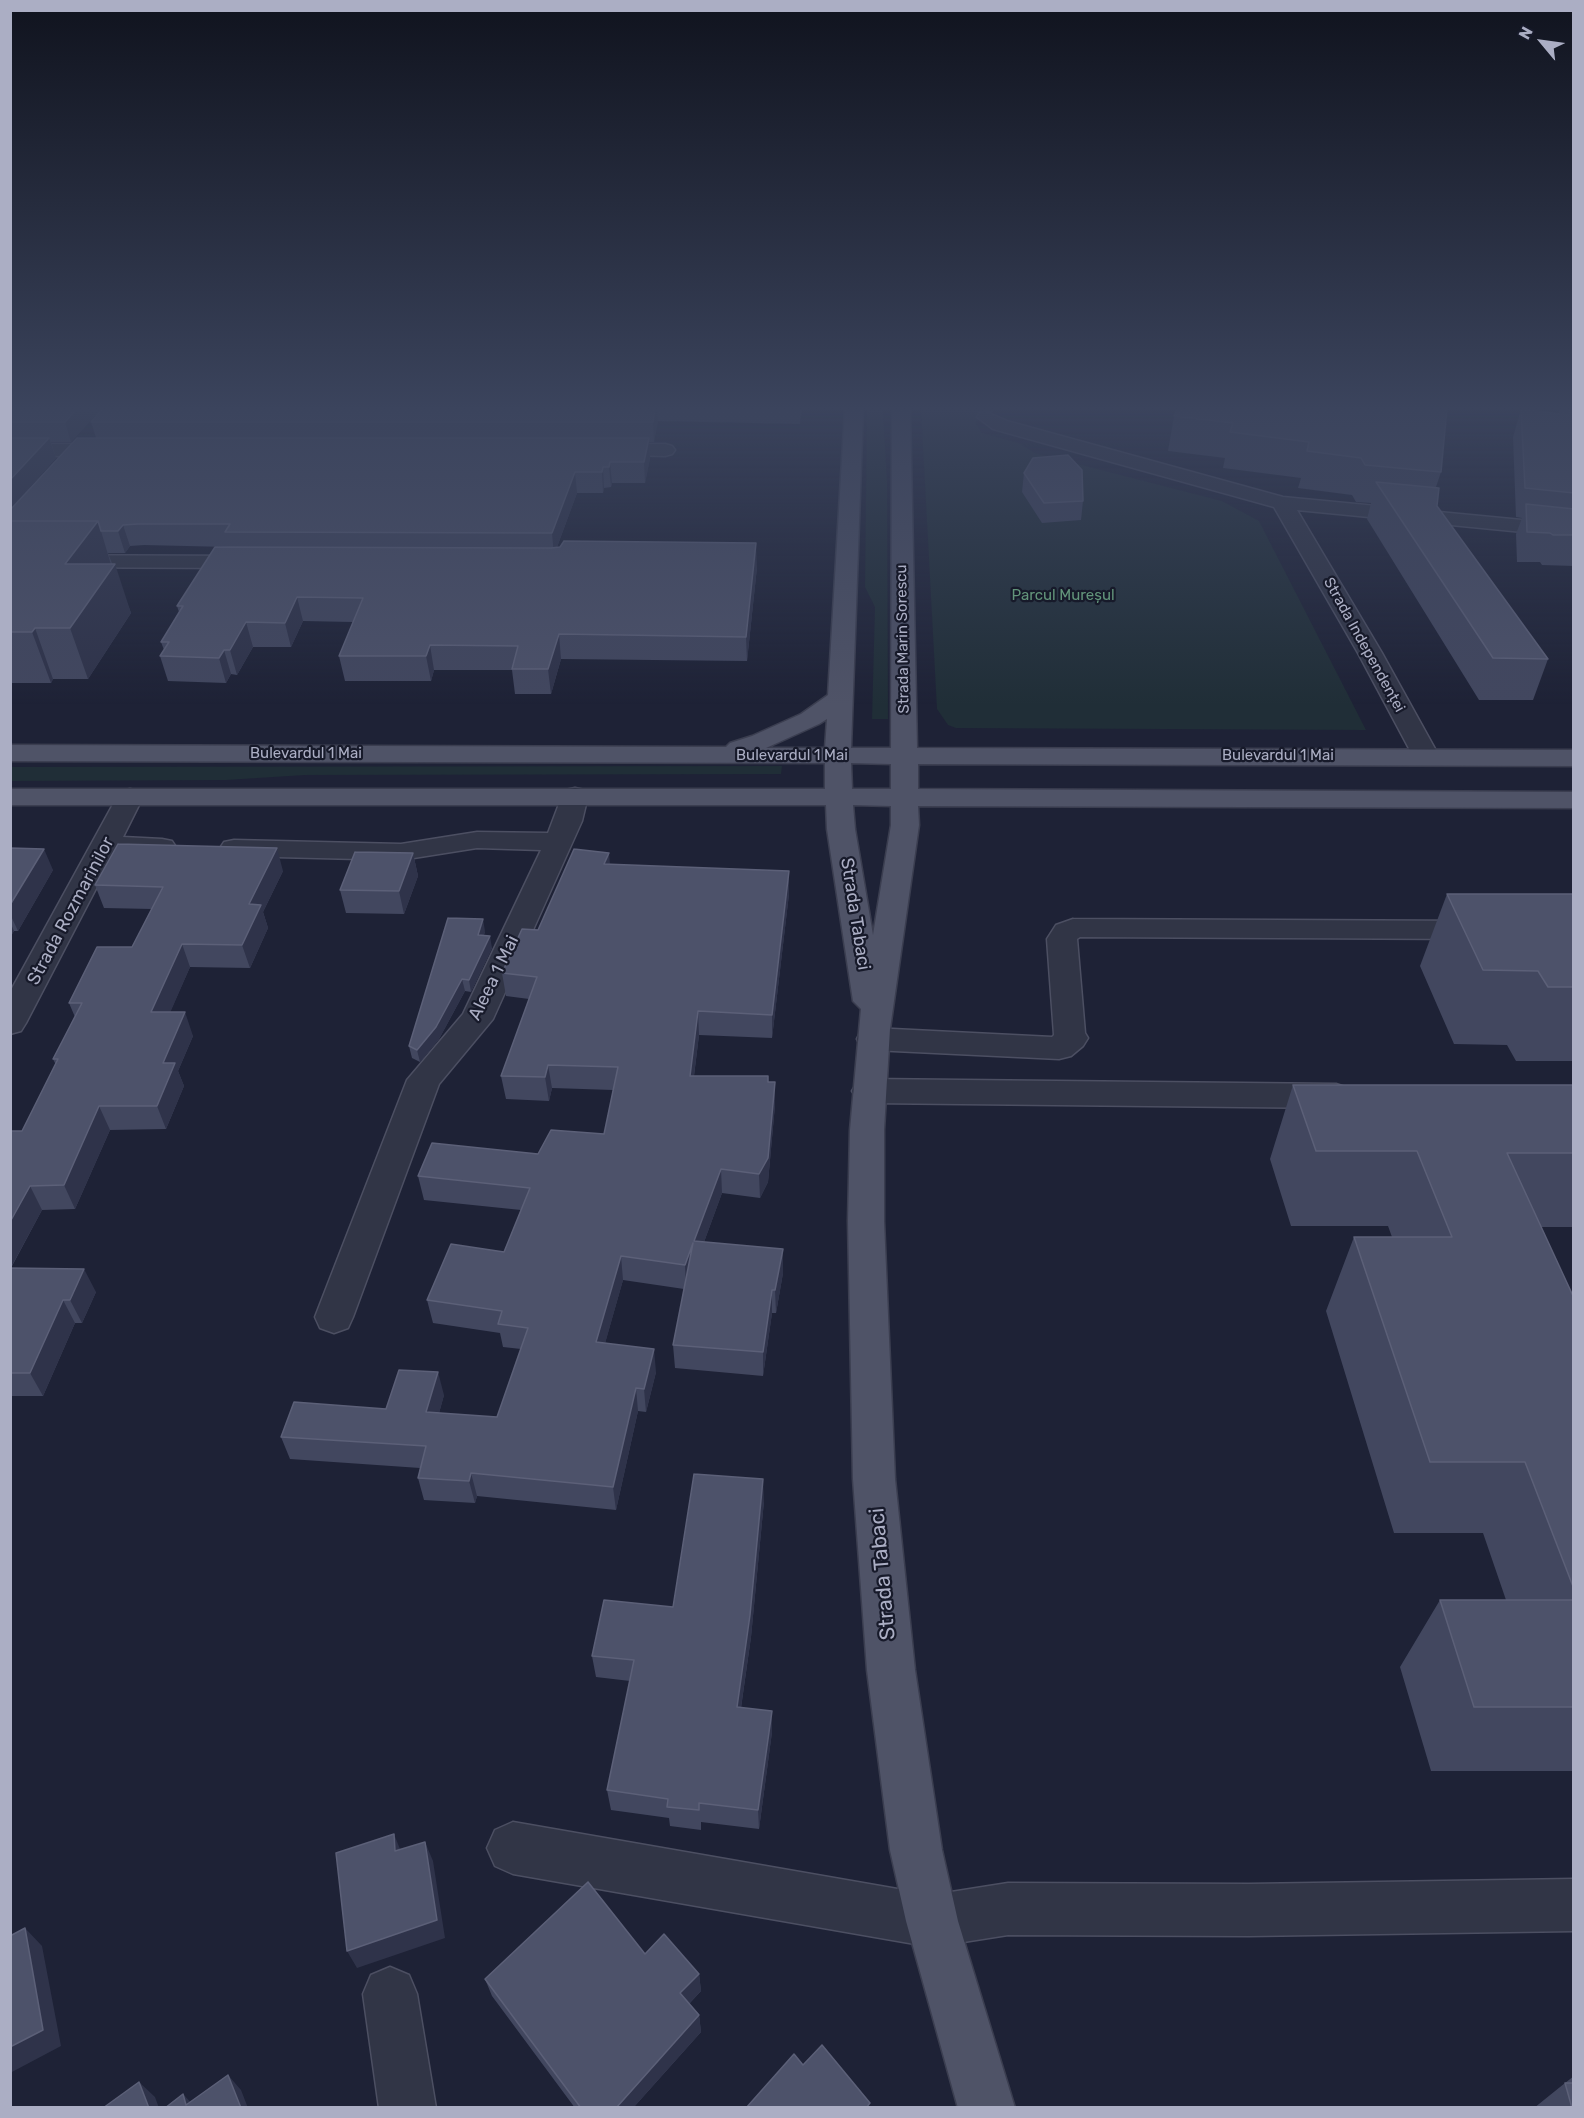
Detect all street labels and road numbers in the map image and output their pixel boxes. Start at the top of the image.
street label: Strada Marin Sorescu [893,564,913,714]
street label: Strada Independenței [1320,575,1408,715]
street label: Bulevardul 1 Mai [250,745,362,763]
street label: Bulevardul 1 Mai [736,747,848,765]
street label: Bulevardul 1 Mai [1222,747,1334,765]
street label: Strada Rozmarinilor [23,833,119,989]
street label: Strada Tabaci [835,856,875,972]
street label: Aleea 1 Mai [464,932,524,1024]
street label: Strada Tabaci [865,1507,901,1641]

